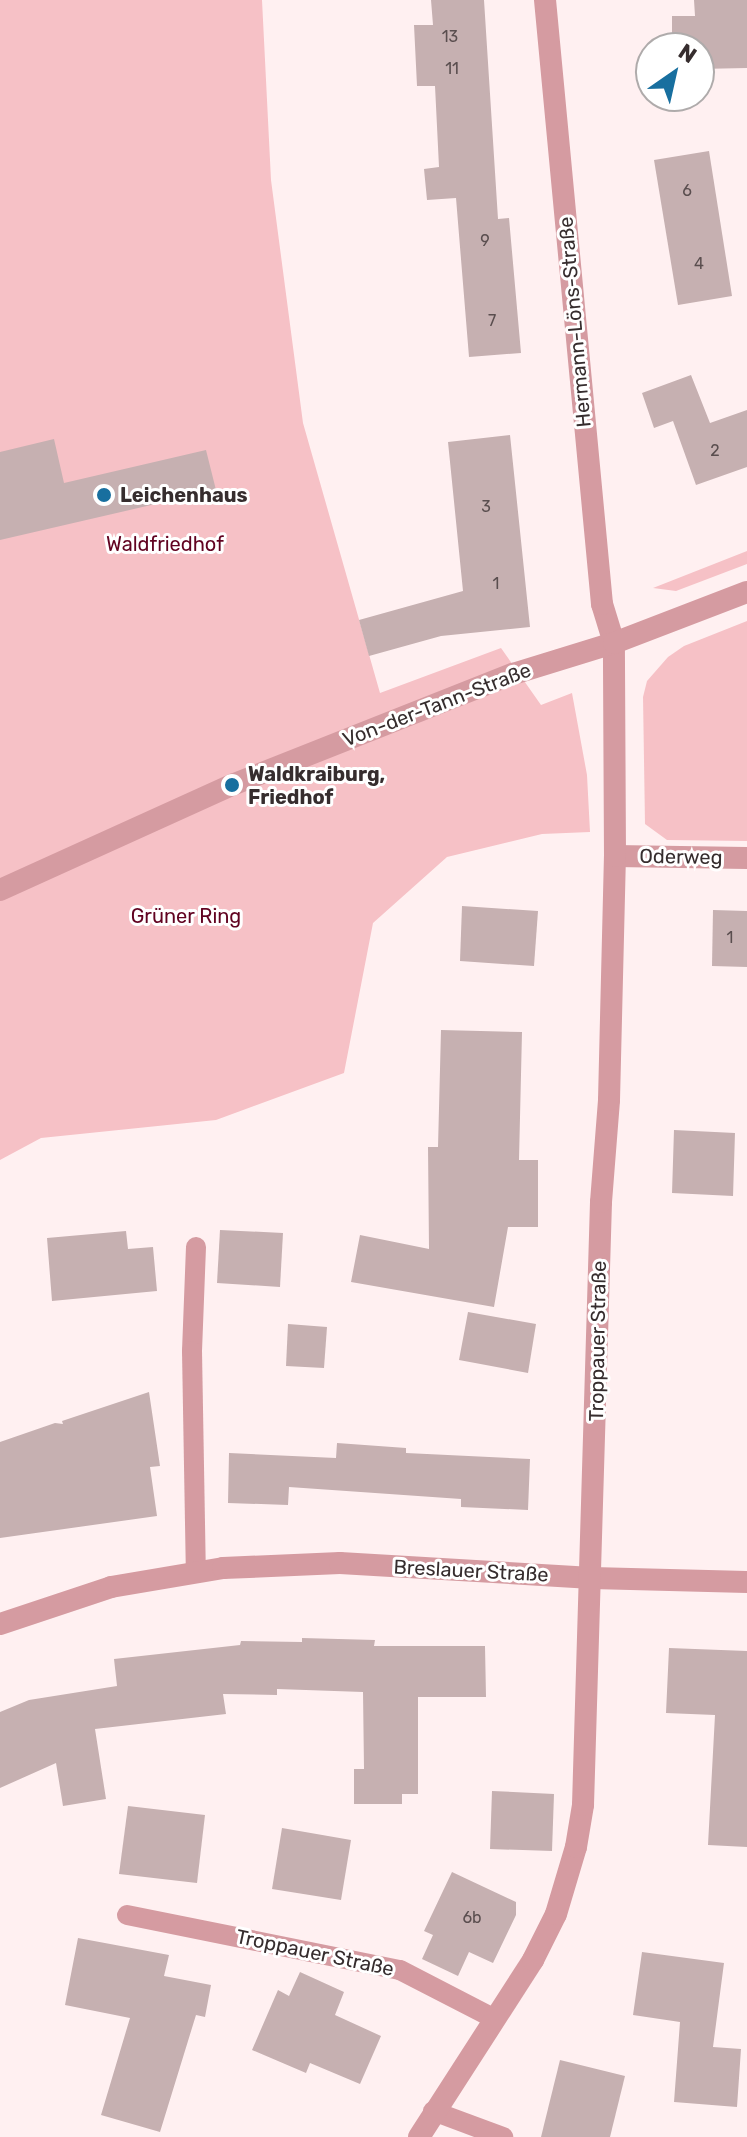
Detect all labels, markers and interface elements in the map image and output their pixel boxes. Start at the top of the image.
house number: 13 [442,27,458,47]
north arrow [635,32,715,112]
text: N [673,38,702,69]
house number: 11 [445,59,459,79]
house number: 6 [682,181,692,201]
street label: Hermann-Löns-Straße [554,216,596,428]
house number: 9 [480,231,490,251]
house number: 4 [694,254,704,274]
house number: 7 [488,311,496,331]
house number: 2 [710,441,720,461]
place label: Leichenhaus [120,483,248,507]
marker: Leichenhaus [95,486,113,504]
house number: 3 [481,497,491,517]
park label: Waldfriedhof [106,532,224,556]
house number: 1 [493,574,499,594]
street label: Von-der-Tann-Straße [339,658,535,752]
place label: Waldkraiburg, Friedhof [248,762,385,809]
marker: Waldkraiburg, Friedhof [223,776,241,794]
street label: Oderweg [639,844,723,870]
park label: Grüner Ring [130,904,242,928]
house number: 1 [727,928,733,948]
street label: Troppauer Straße [585,1260,611,1422]
street label: Breslauer Straße [393,1555,549,1587]
house number: 6b [462,1908,482,1928]
street label: Troppauer Straße [234,1925,396,1981]

